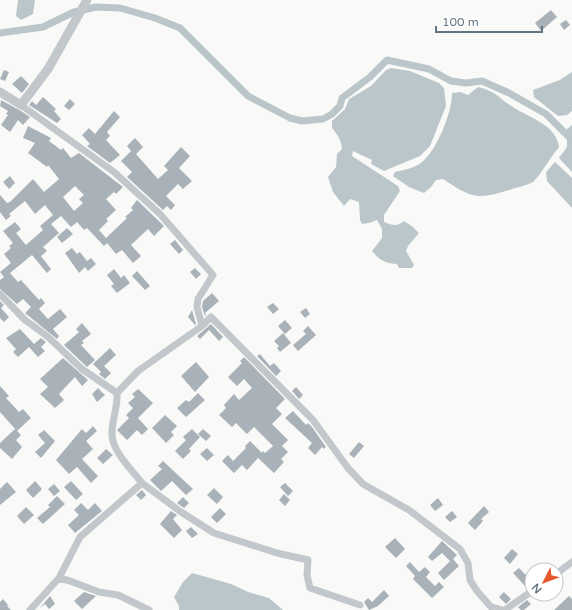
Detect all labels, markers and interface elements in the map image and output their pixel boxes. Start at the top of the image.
scale bar [436,8,542,34]
text: 100 m [442,15,479,29]
north arrow [524,562,564,602]
text: N [529,581,545,596]

